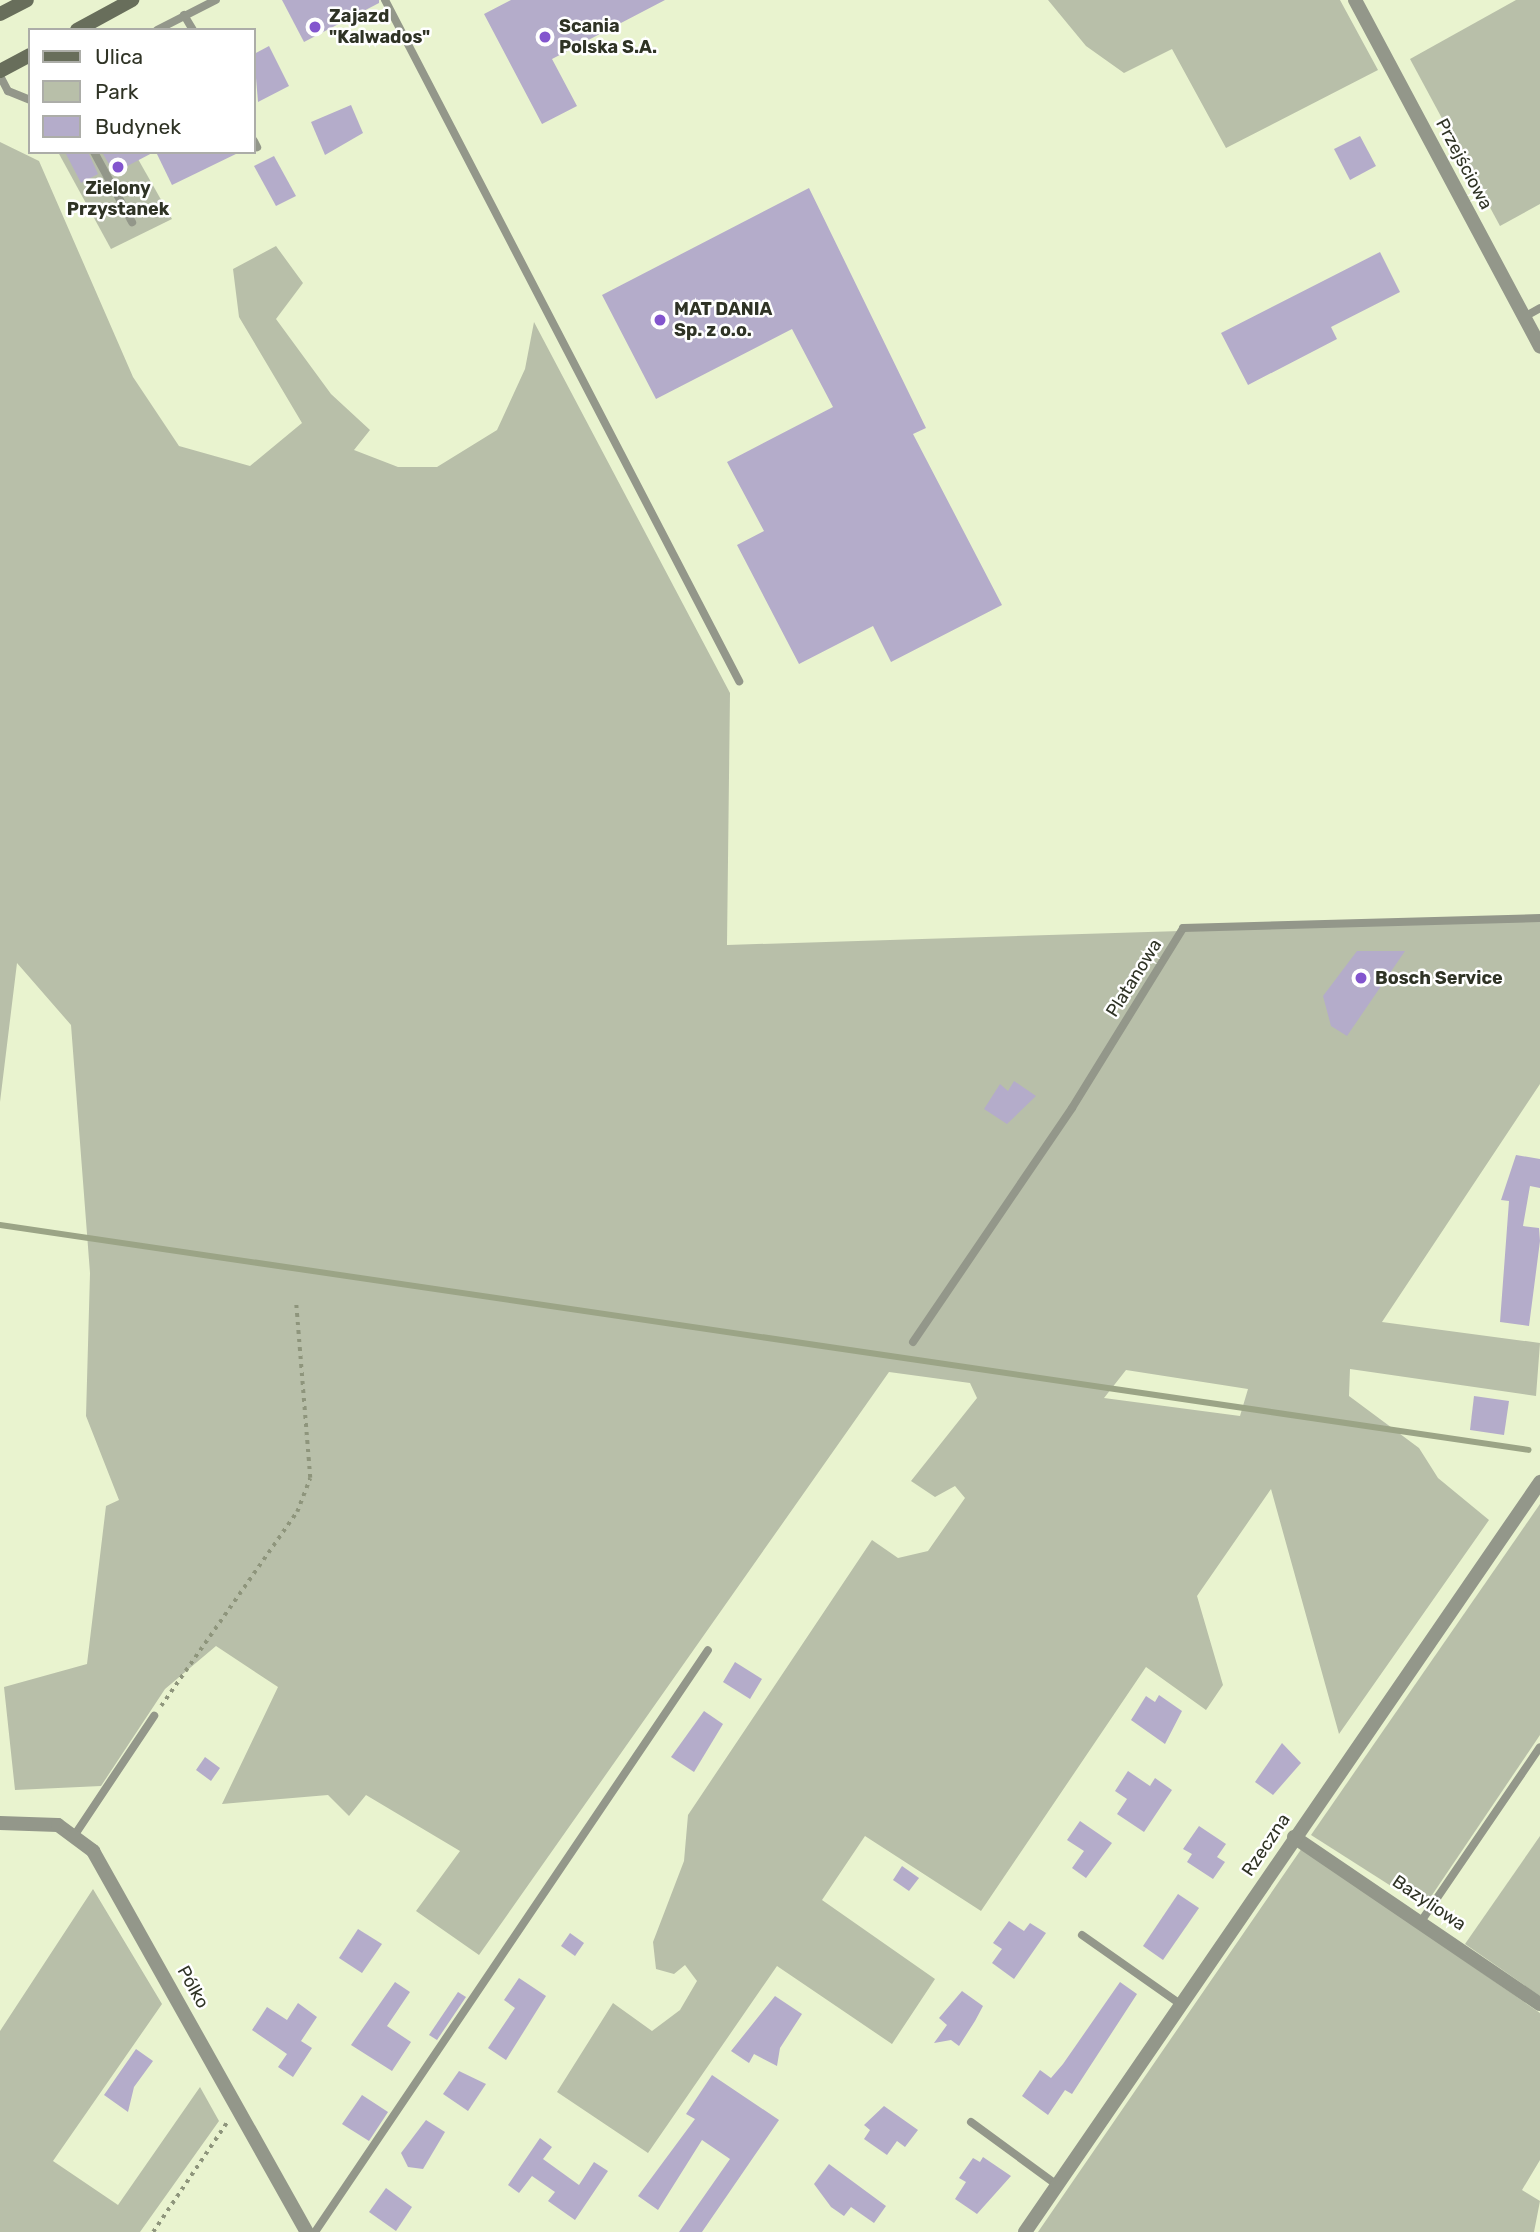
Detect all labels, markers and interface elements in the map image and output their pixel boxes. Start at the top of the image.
place label: Zajazd "Kalwados" [329,6,430,48]
place label: Scania Polska S.A. [559,16,657,58]
marker: Zajazd "Kalwados" [307,19,323,35]
legend [28,28,256,154]
marker: Scania Polska S.A. [537,29,553,45]
text: Ulica [95,44,143,69]
text: Park [95,79,139,104]
text: Budynek [95,114,181,139]
street label: Przejściowa [1431,115,1497,213]
marker: Zielony Przystanek [110,159,126,175]
place label: Zielony Przystanek [67,178,169,220]
place label: MAT DANIA Sp. z o.o. [674,299,773,342]
marker: MAT DANIA Sp. z o.o. [652,312,668,328]
street label: Platanowa [1102,935,1166,1021]
place label: Bosch Service [1375,967,1503,989]
marker: Bosch Service [1353,970,1369,986]
street label: Rzeczna [1237,1810,1295,1880]
street label: Bazyliowa [1388,1871,1470,1935]
street label: Pólko [173,1962,213,2012]

